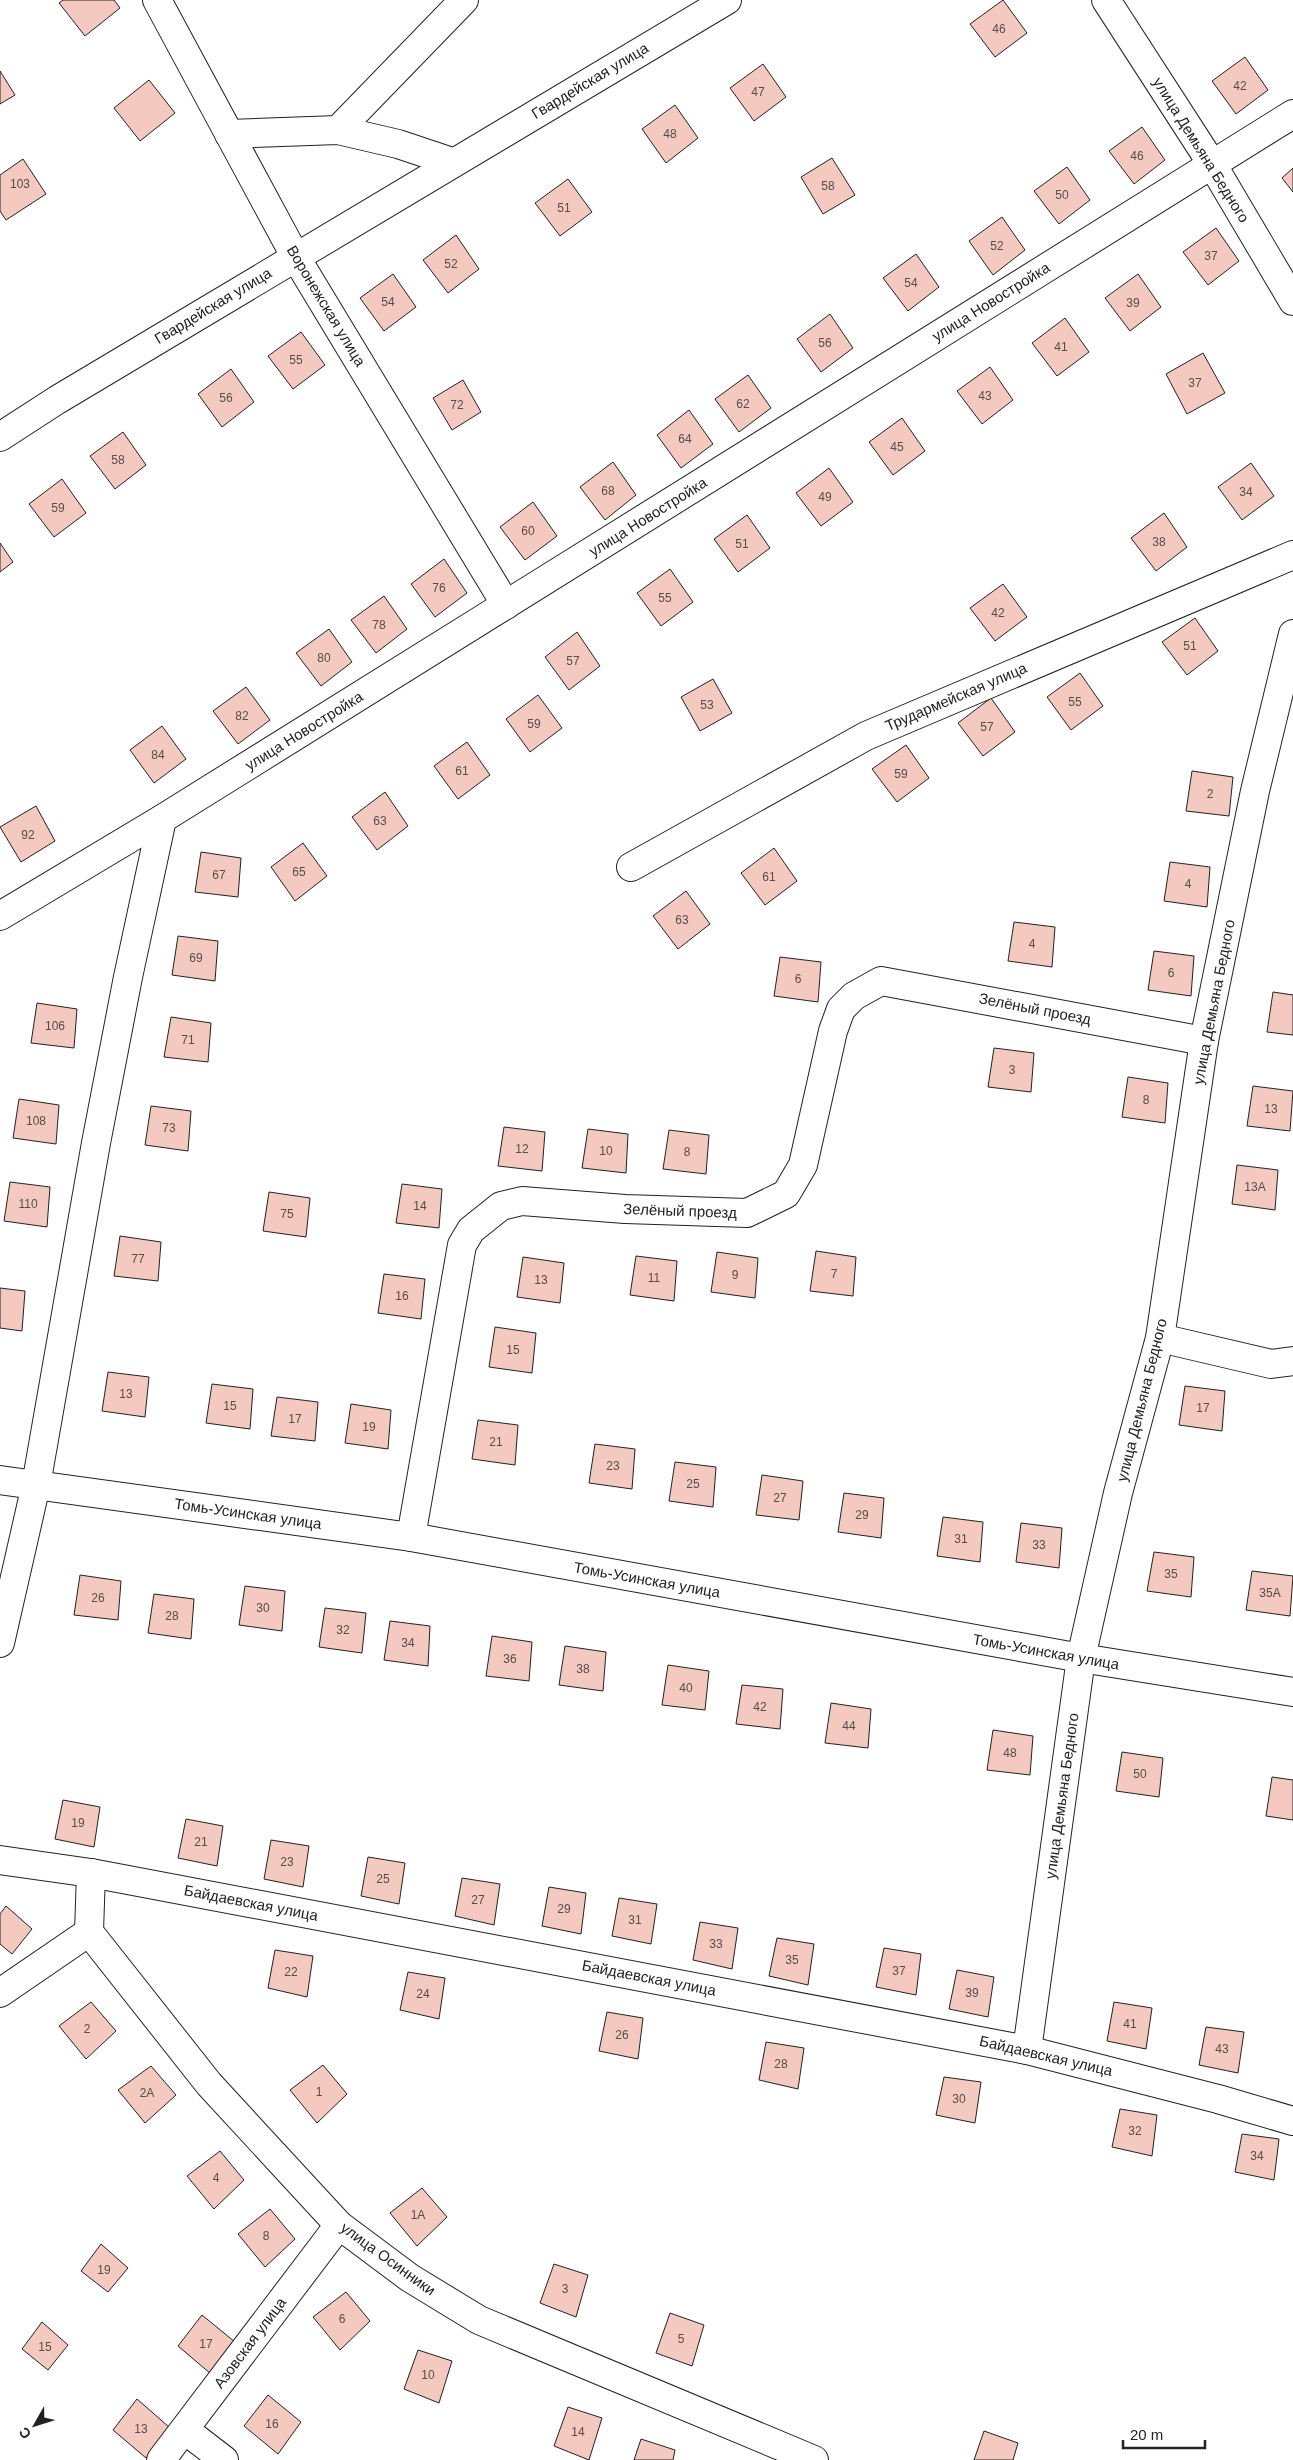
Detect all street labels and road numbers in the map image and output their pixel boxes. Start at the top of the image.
street label: Гвардейская улица [528,39,652,122]
street label: улица Демьяна Бедного [1150,74,1253,225]
street label: Воронежская улица [284,242,370,370]
street label: улица Новостройка [929,258,1053,345]
street label: Гвардейская улица [151,264,275,347]
street label: улица Новостройка [586,473,710,560]
street label: Трудармейская улица [882,659,1030,734]
street label: улица Новостройка [242,687,366,774]
street label: улица Демьяна Бедного [1189,918,1238,1086]
street label: Зелёный проезд [978,989,1093,1028]
street label: Зелёный проезд [623,1200,737,1221]
street label: улица Демьяна Бедного [1113,1316,1170,1483]
street label: Томь-Усинская улица [173,1495,323,1532]
street label: Томь-Усинская улица [573,1558,722,1601]
street label: Томь-Усинская улица [972,1630,1121,1673]
street label: улица Демьяна Бедного [1041,1712,1082,1880]
street label: Байдаевская улица [183,1881,320,1924]
street label: Байдаевская улица [581,1956,718,1999]
street label: Байдаевская улица [978,2032,1115,2079]
street label: улица Осинники [338,2219,439,2299]
street label: Азовская улица [210,2293,290,2391]

